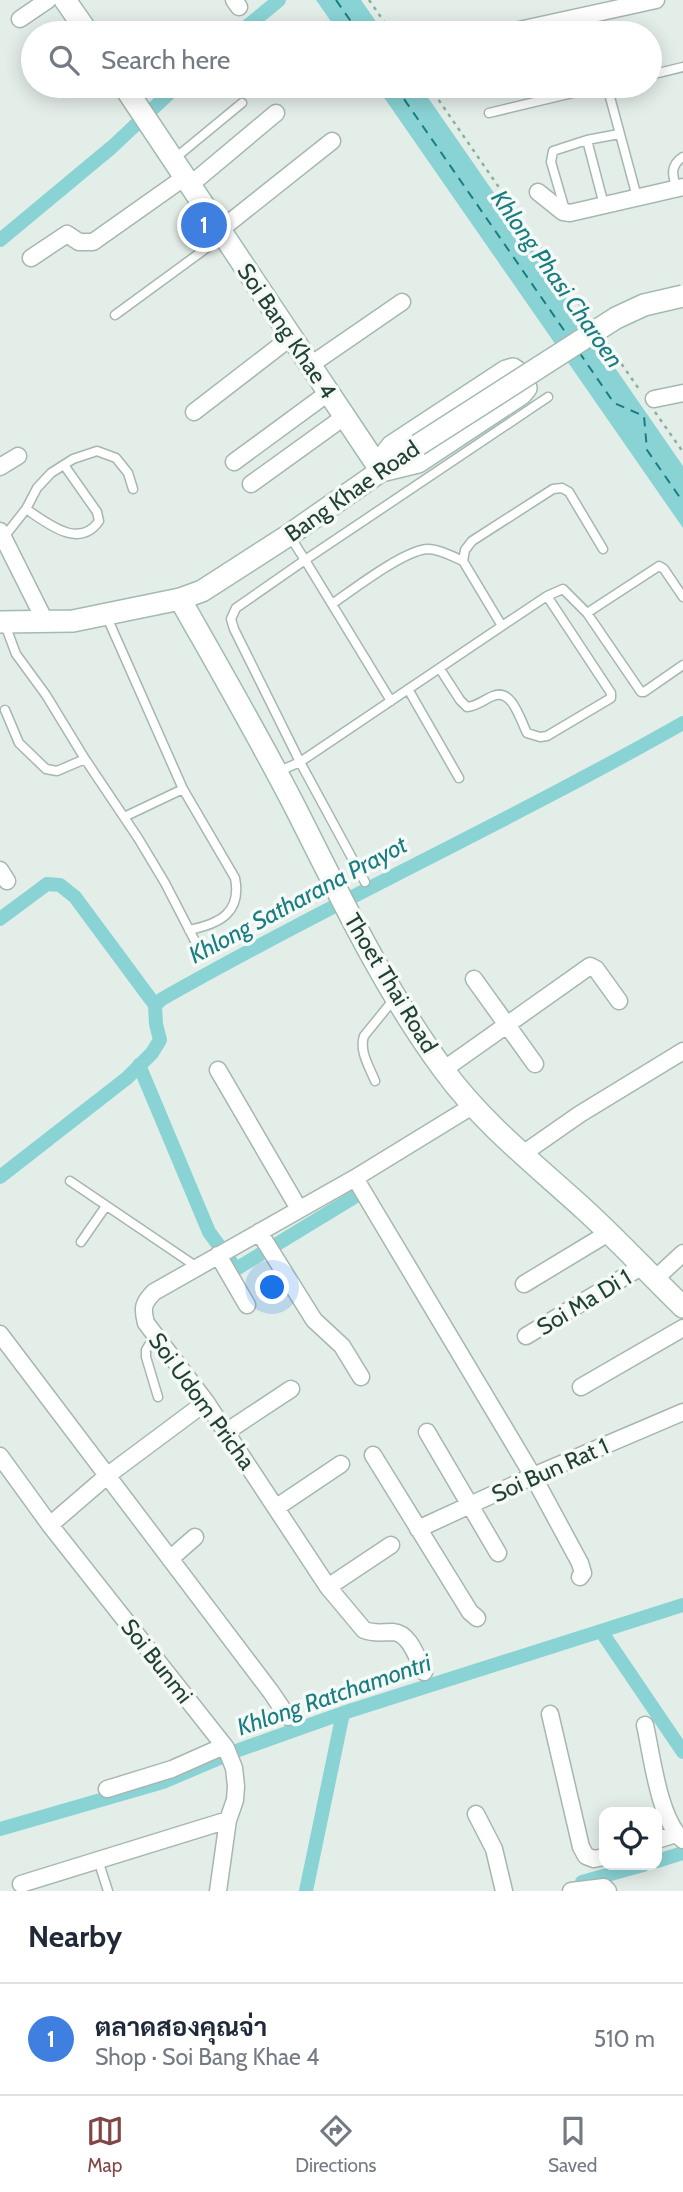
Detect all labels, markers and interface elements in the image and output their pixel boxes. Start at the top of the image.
search box [21,21,662,98]
icon: search [45,41,83,79]
text: Search here [101,44,230,76]
water label: Khlong Phasi Charoen [485,184,630,373]
pin: 1 [181,199,227,251]
street label: Soi Bang Khae 4 [231,258,343,404]
street label: Bang Khae Road [279,434,425,548]
water label: Khlong Satharana Prayot [184,829,413,969]
street label: Thoet Thai Road [338,908,444,1058]
street label: Soi Ma Di 1 [532,1263,636,1341]
your location [255,1270,289,1304]
street label: Soi Udom Pricha [143,1327,261,1475]
street label: Soi Bun Rat 1 [487,1432,613,1508]
street label: Soi Bunmi [115,1613,199,1709]
water label: Khlong Ratchamontri [233,1647,436,1741]
map controls [599,1807,662,1870]
button: locate [599,1807,662,1870]
text: Nearby [28,1918,122,1955]
text: ตลาดสองคุณจ่า [95,2011,267,2043]
text: 1 [47,2025,55,2053]
text: 510 m [594,2025,655,2053]
text: Shop · Soi Bang Khae 4 [95,2043,319,2071]
tab: Map [86,2112,124,2177]
tab: Directions [295,2112,376,2177]
tab: Saved [548,2112,597,2177]

